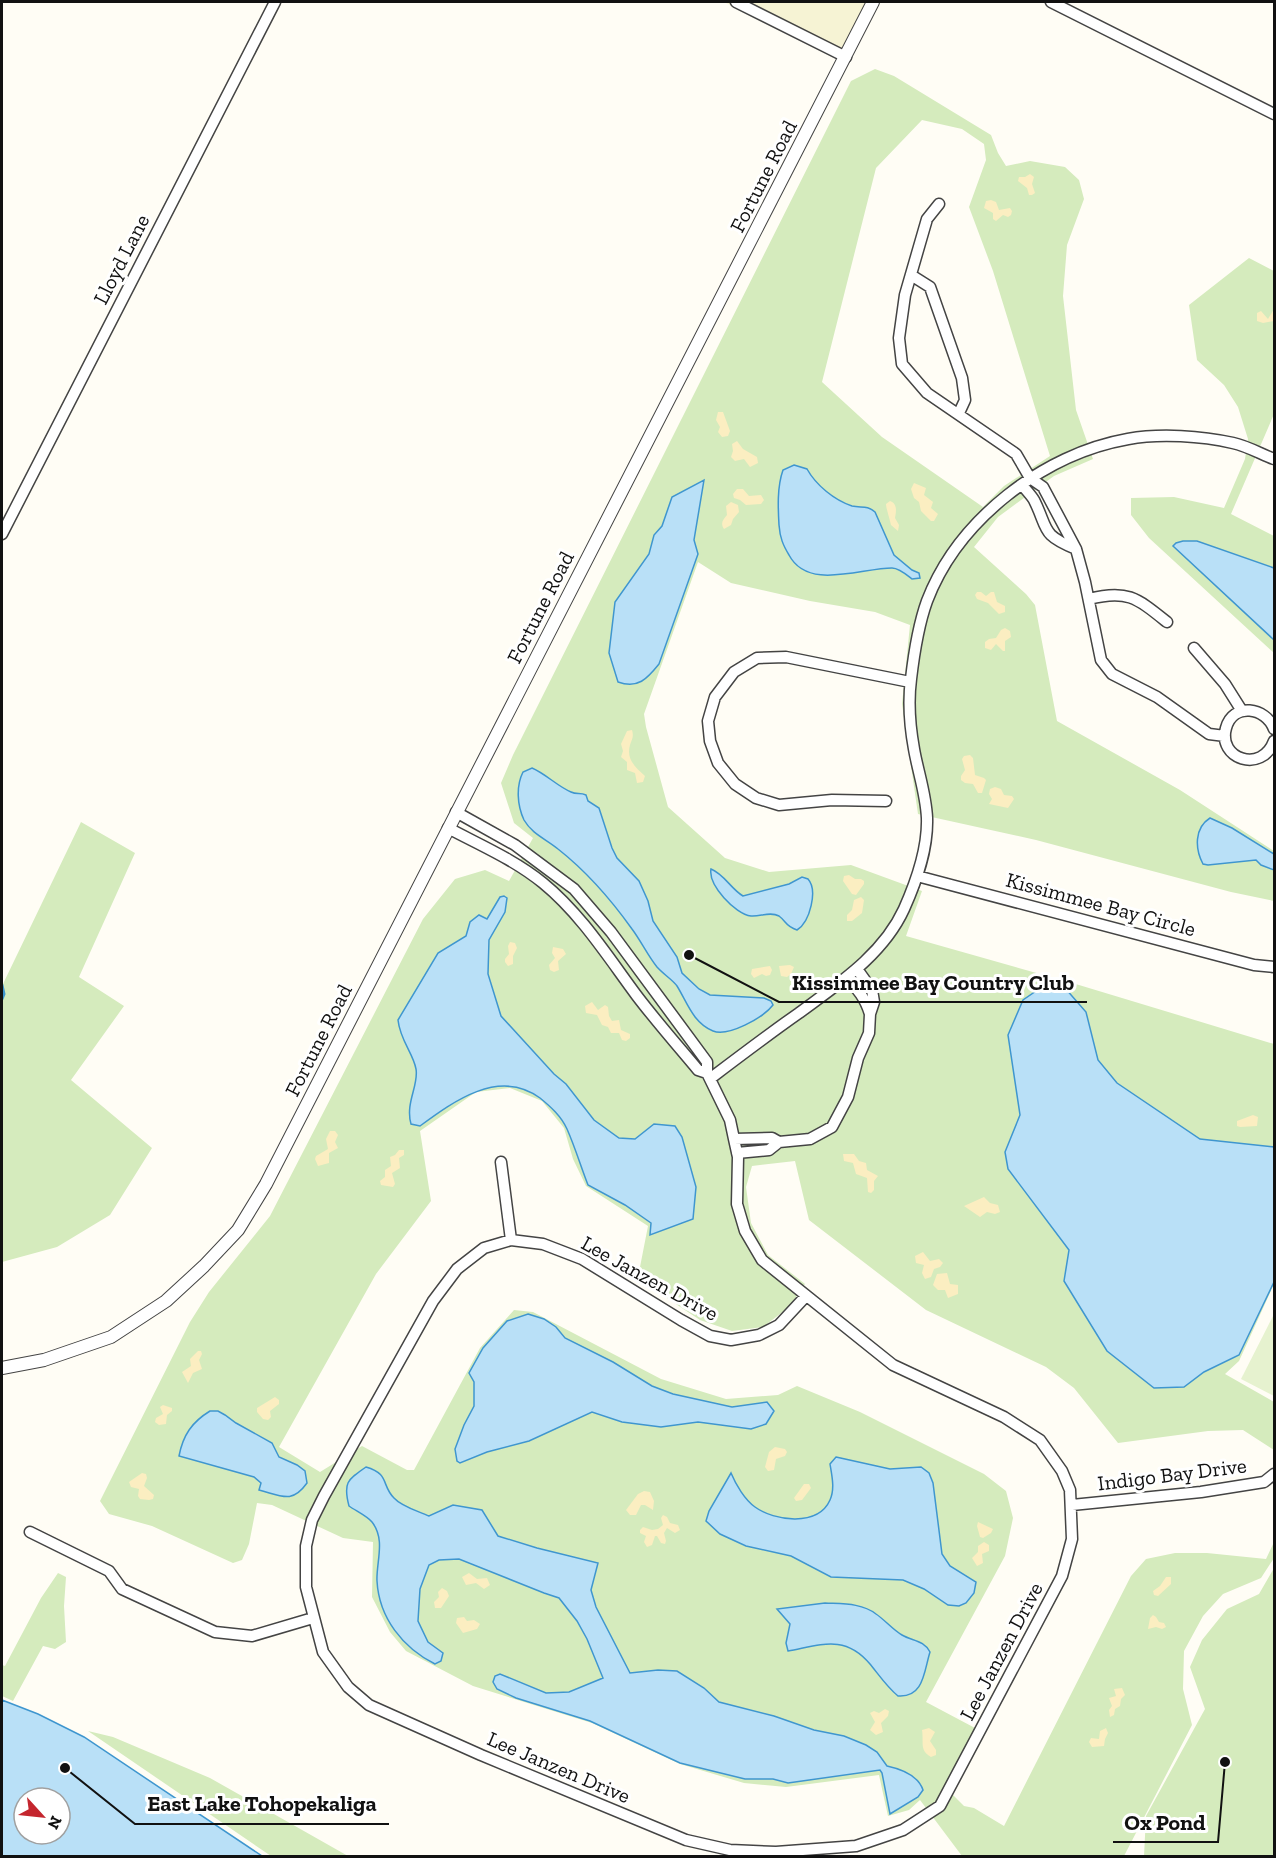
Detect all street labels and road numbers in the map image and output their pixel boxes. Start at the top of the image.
street label: Fortune Road [724,115,802,236]
street label: Lloyd Lane [88,210,154,308]
street label: Fortune Road [501,546,579,667]
street label: Kissimmee Bay Circle [1003,867,1199,941]
street label: Fortune Road [279,979,357,1100]
street label: Lee Janzen Drive [577,1230,723,1326]
street label: Indigo Bay Drive [1096,1452,1248,1496]
street label: Lee Janzen Drive [954,1578,1048,1724]
street label: Lee Janzen Drive [484,1726,634,1808]

